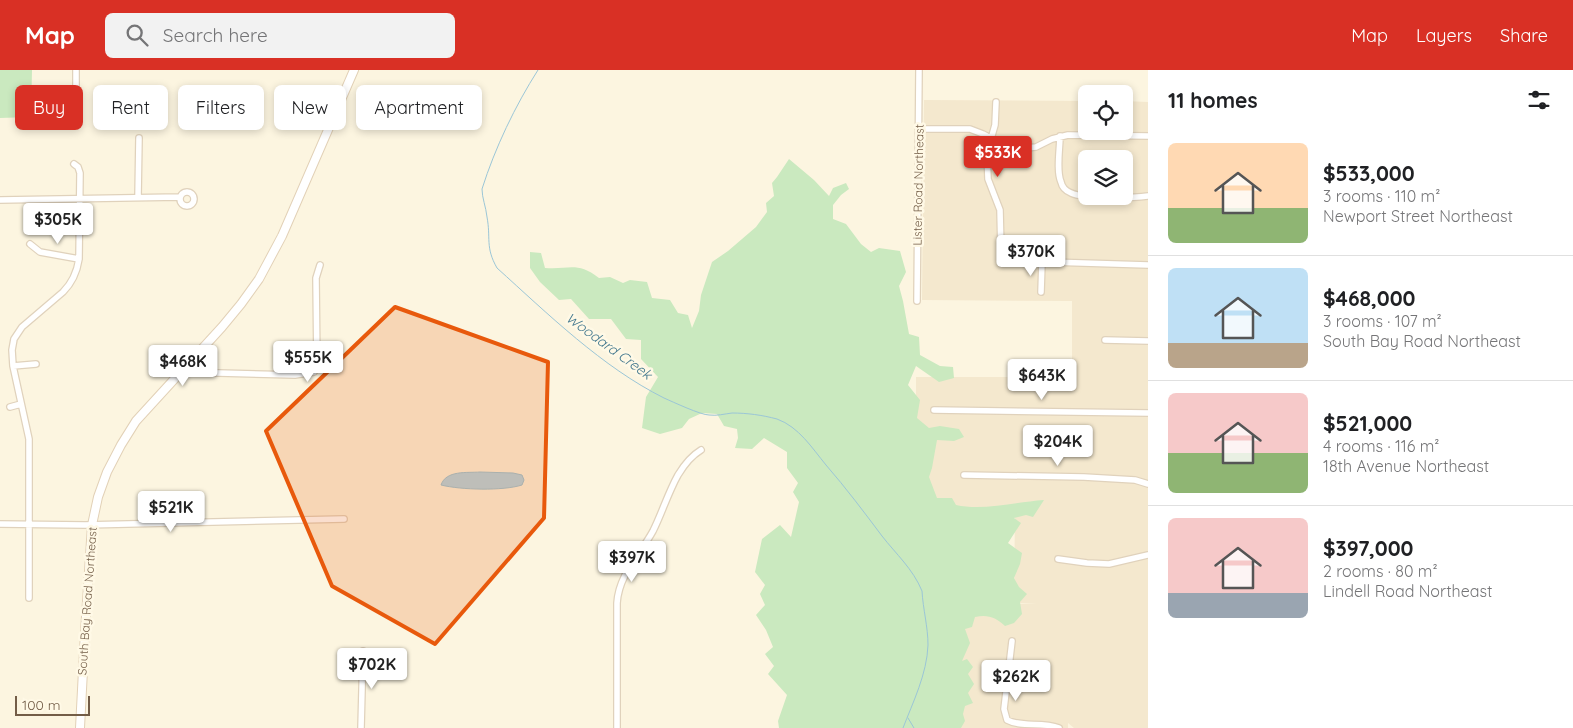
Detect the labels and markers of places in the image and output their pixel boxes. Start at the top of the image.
pin: $533K [963,136,1033,178]
pin: $305K [23,202,93,245]
pin: $370K [996,234,1066,277]
pin: $555K [273,340,343,383]
pin: $468K [148,344,218,387]
pin: $643K [1007,358,1077,401]
pin: $204K [1023,424,1093,467]
pin: $521K [136,490,206,533]
pin: $397K [597,540,667,583]
pin: $702K [337,648,407,690]
pin: $262K [981,660,1051,702]

